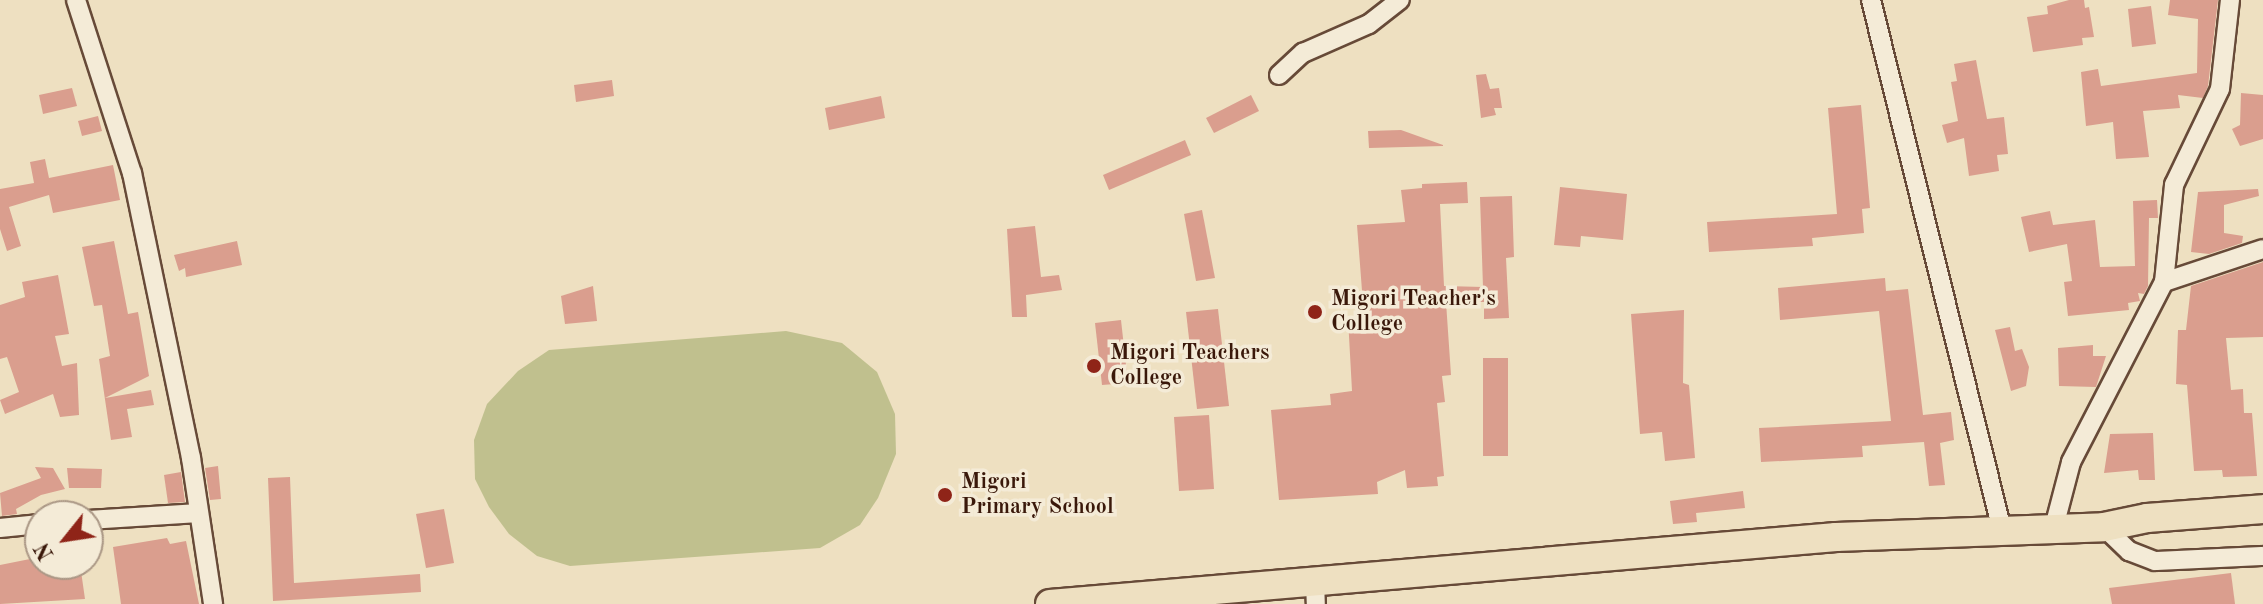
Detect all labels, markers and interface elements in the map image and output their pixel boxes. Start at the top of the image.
place label: Migori Teacher's College [1331,286,1496,338]
marker: Migori Teacher's College [1306,303,1324,321]
place label: Migori Teachers College [1110,340,1269,392]
marker: Migori Teachers College [1085,357,1103,375]
place label: Migori Primary School [961,469,1114,520]
marker: Migori Primary School [936,486,954,504]
north arrow [24,500,104,580]
text: N [31,538,59,564]

